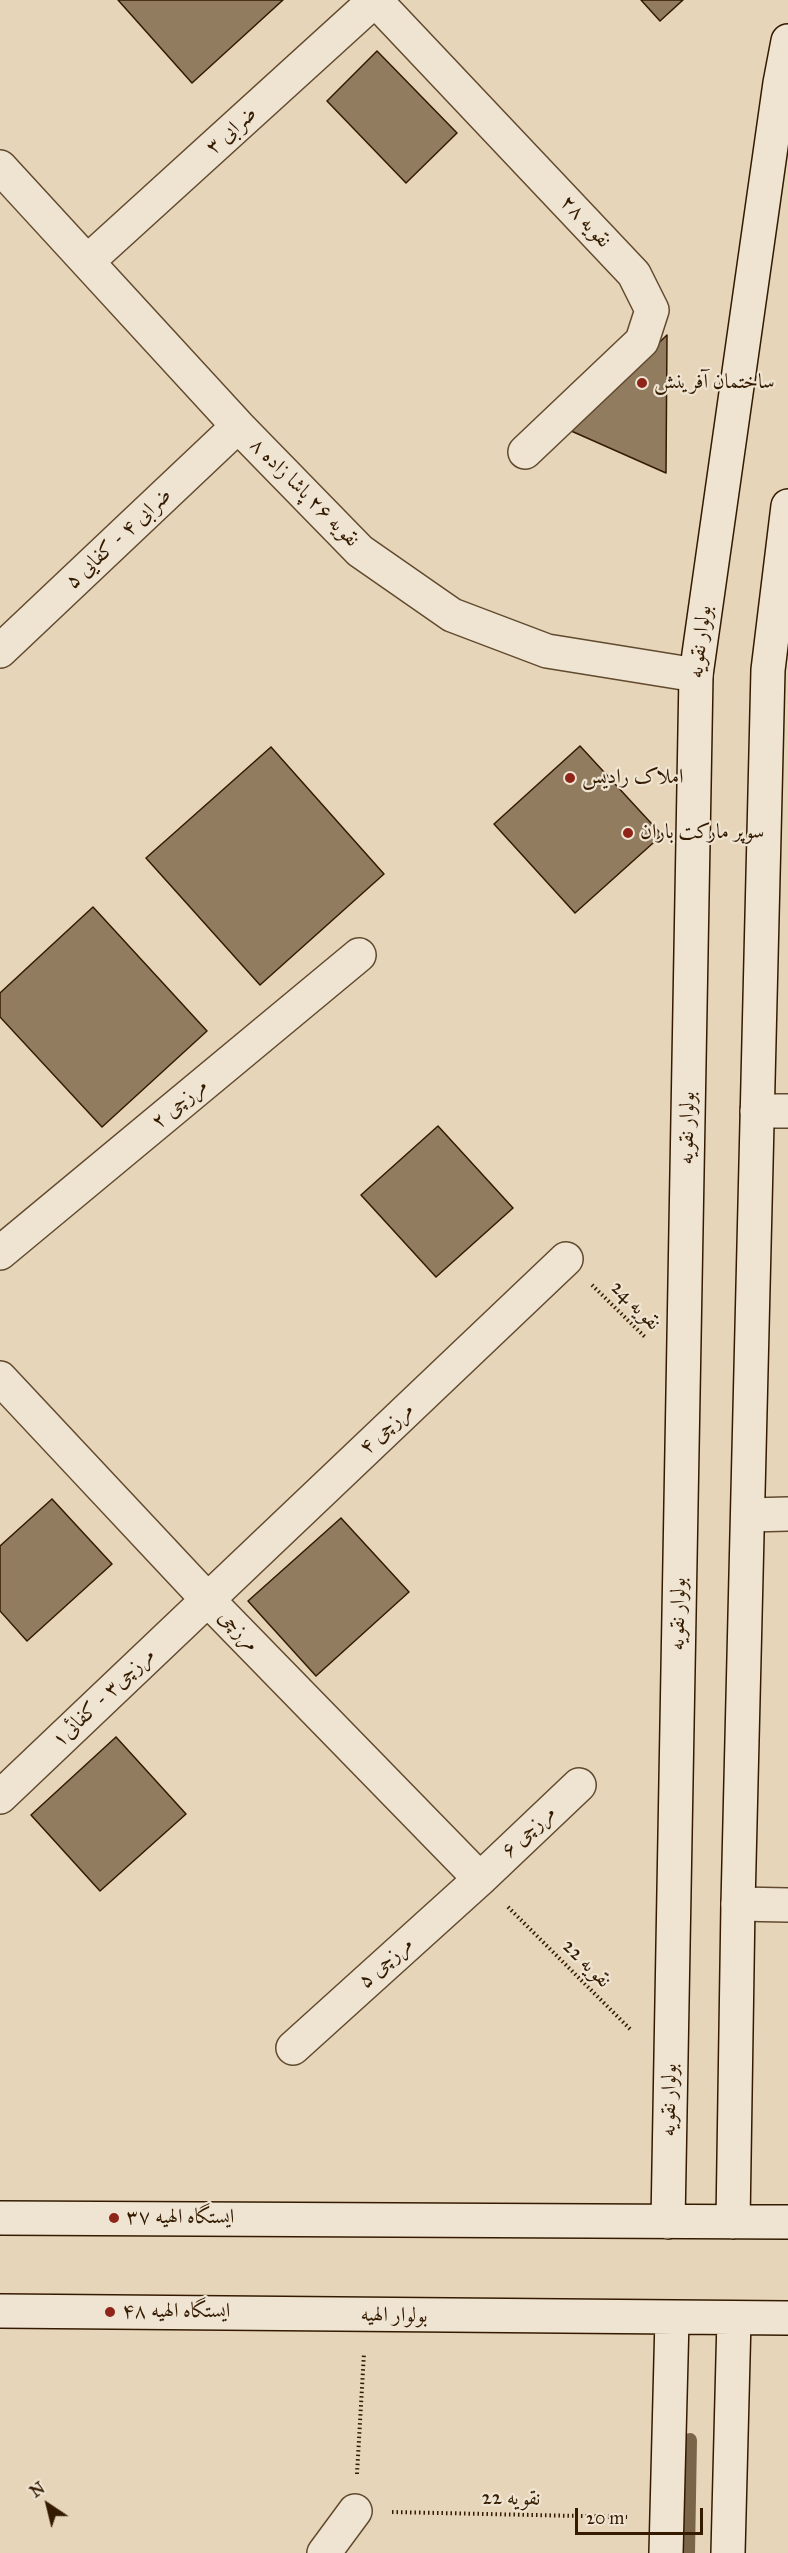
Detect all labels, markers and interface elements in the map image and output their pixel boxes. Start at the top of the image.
street label: ضرابی ۳ [201,102,263,160]
street label: نقویه ۲۸ [554,190,616,254]
place label: ساختمان آفرینش [654,370,775,396]
marker: ساختمان آفرینش [635,376,649,390]
street label: نقویه ۲۶ پاشا زاده ۸ [244,433,364,553]
street label: ضرابی ۴ - کفایی ۵ [61,483,177,595]
street label: بولوار نقویه [684,604,718,680]
place label: املاک رادیس [582,765,684,791]
marker: املاک رادیس [563,771,577,785]
place label: سوپر مارکت باران [640,820,764,846]
marker: سوپر مارکت باران [621,826,635,840]
street label: مرزچی ۲ [147,1073,213,1135]
street label: بولوار نقویه [675,1091,701,1165]
street label: نقویه 24 [605,1276,665,1336]
street label: مرزچی ۴ [355,1398,419,1460]
street label: بولوار نقویه [666,1577,692,1651]
street label: مرزچی [212,1605,264,1657]
street label: مرزچی۳ - کفائی۱ [48,1643,160,1753]
street label: مرزچی ۶ [497,1801,561,1863]
street label: مرزچی ۵ [353,1932,419,1994]
street label: نقویه 22 [556,1934,616,1994]
street label: بولوار نقویه [657,2063,683,2137]
place label: ایستگاه الهیه ۳۷ [126,2205,234,2231]
marker: ایستگاه الهیه ۳۷ [107,2211,121,2225]
place label: ایستگاه الهیه ۴۸ [122,2299,230,2325]
street label: بولوار الهیه [360,2303,428,2329]
marker: ایستگاه الهیه ۴۸ [103,2305,117,2319]
north arrow [18,2475,78,2535]
text: N [26,2478,48,2502]
street label: نقویه 22 [481,2486,541,2512]
scale bar [578,2496,706,2534]
text: 20 m [586,2507,624,2529]

